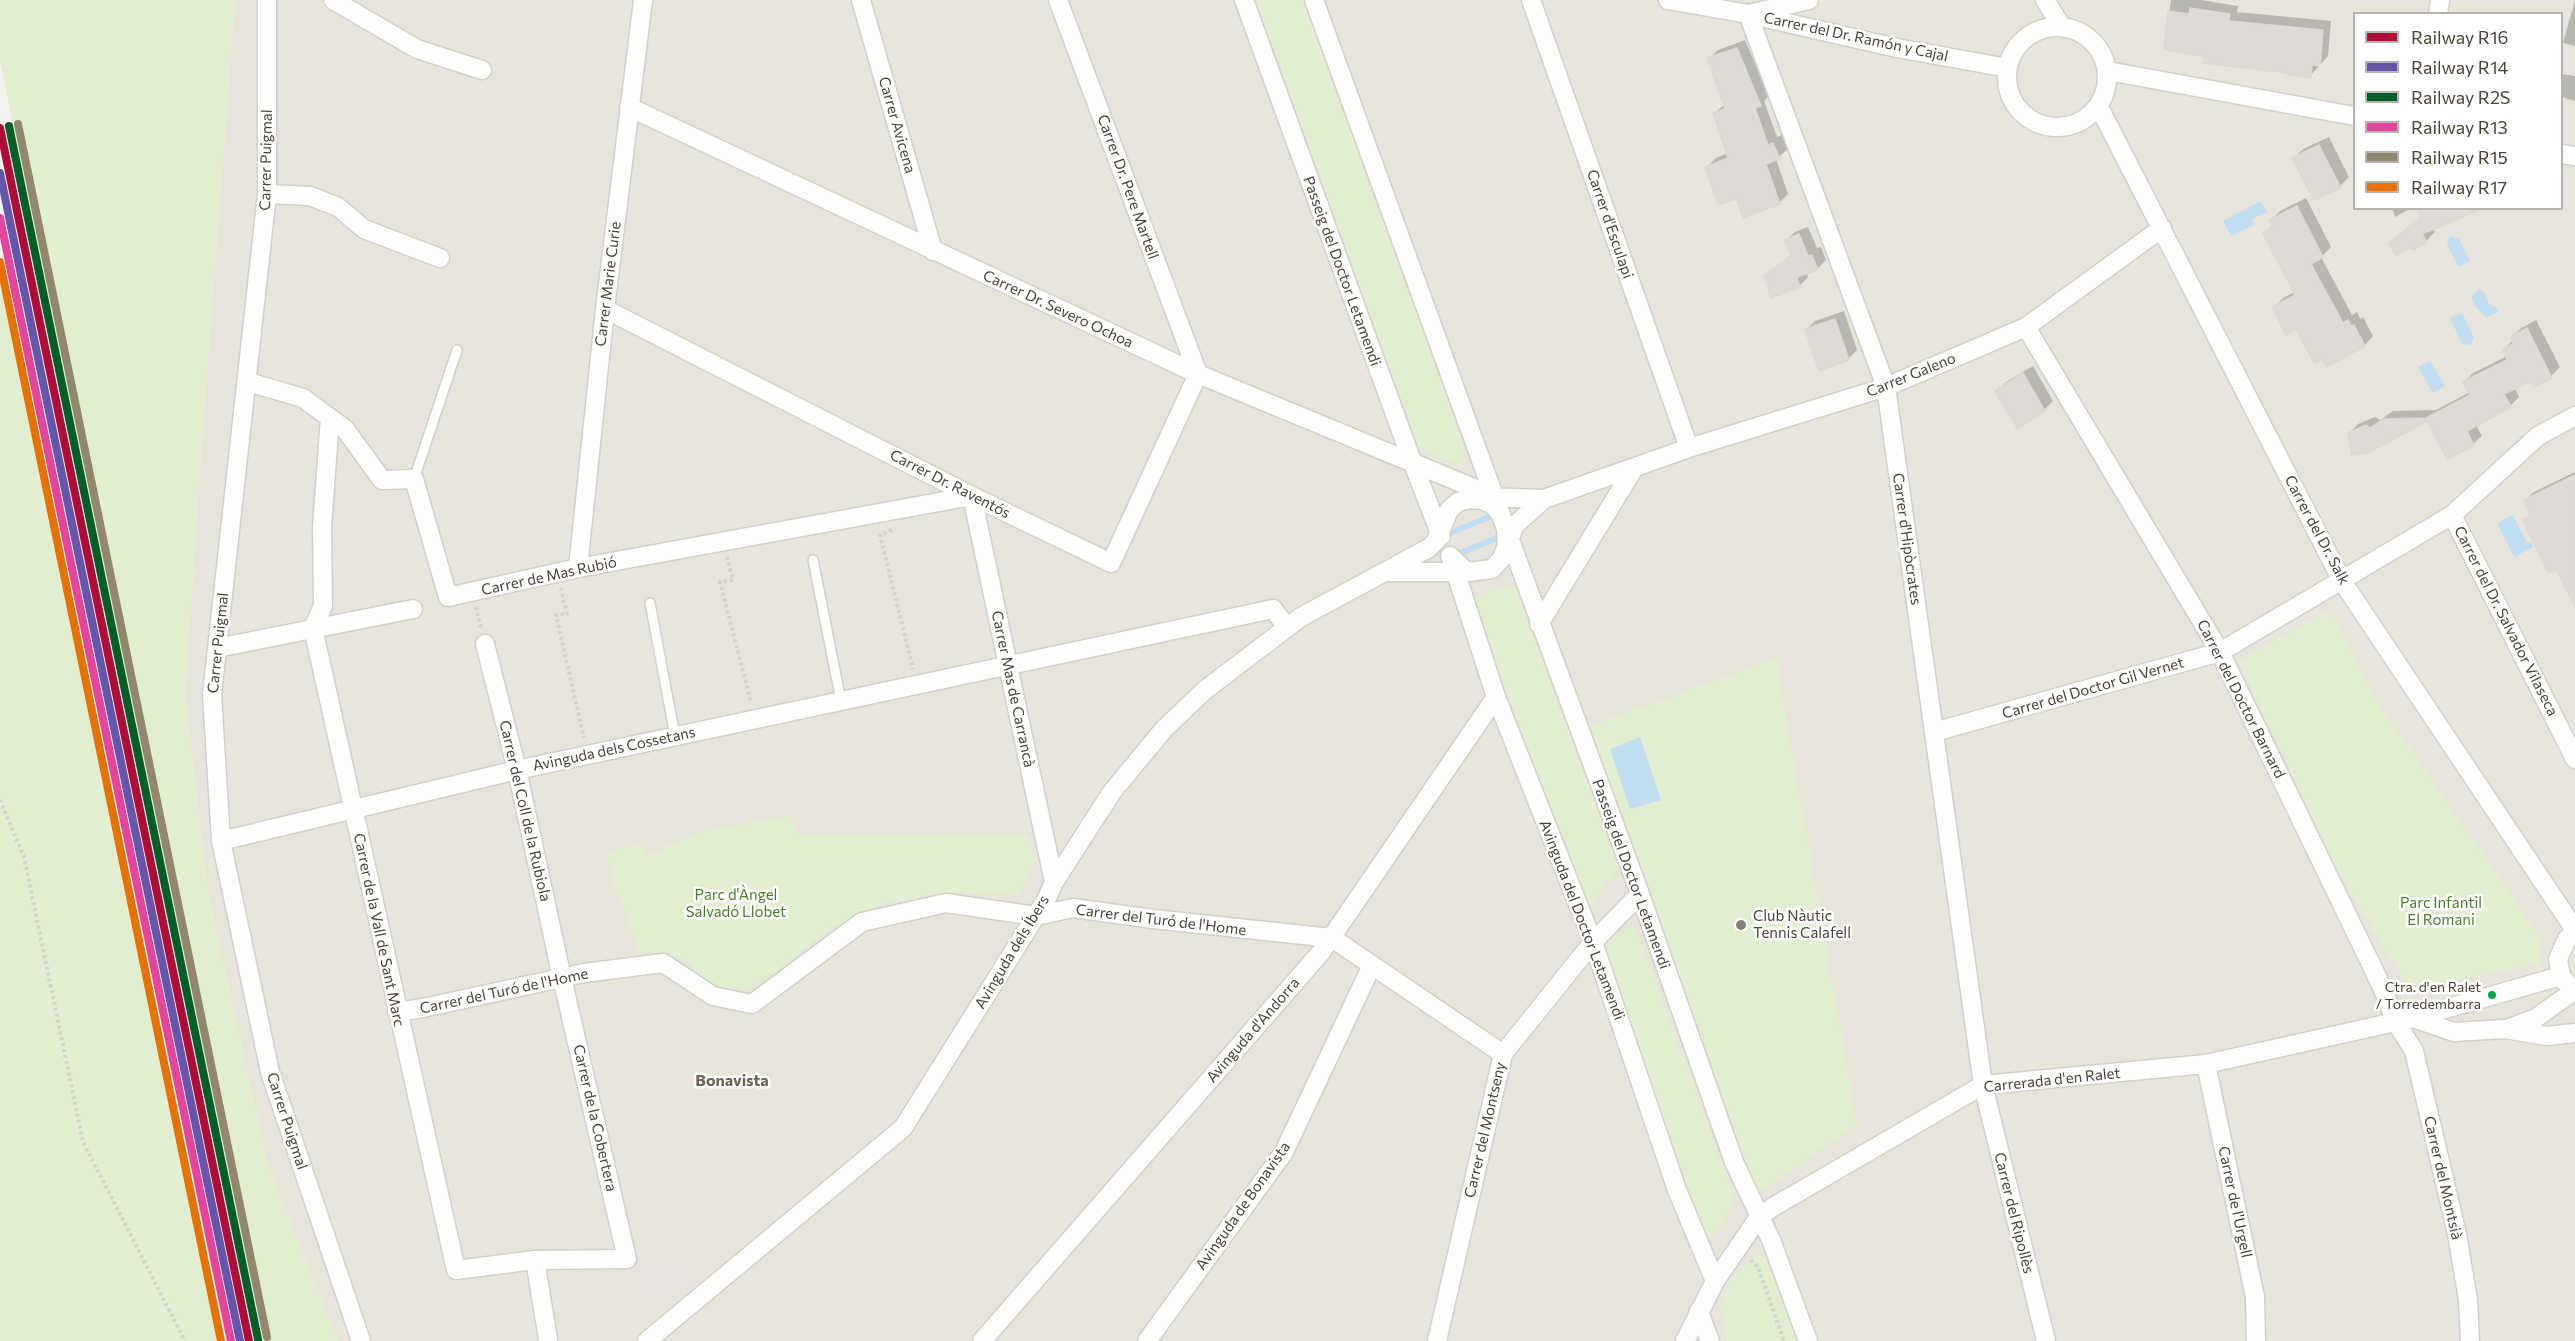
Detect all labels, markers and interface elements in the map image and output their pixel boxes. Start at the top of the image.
street label: Carrer del Dr. Ramón y Cajal [1762,9,1950,65]
legend [2353,12,2563,210]
text: Railway R16 [2411,26,2509,48]
text: Railway R14 [2411,56,2508,78]
street label: Carrer Avicena [875,75,919,175]
text: Railway R2S [2411,86,2510,108]
street label: Carrer Puigmal [256,109,276,211]
street label: Carrer Dr. Pere Martell [1093,112,1163,262]
text: Railway R13 [2411,116,2508,138]
text: Railway R15 [2411,146,2508,168]
street label: Carrer d'Esculapi [1583,167,1637,281]
street label: Passeig del Doctor Letamendi [1299,174,1385,368]
text: Railway R17 [2411,176,2507,198]
street label: Carrer Marie Curie [591,221,625,347]
street label: Carrer Dr. Severo Ochoa [980,266,1136,352]
street label: Carrer Galeno [1864,349,1958,401]
street label: Carrer Dr. Raventós [887,446,1013,522]
street label: Carrer d'Hipòcrates [1889,472,1925,606]
street label: Carrer del Dr. Salk [2281,472,2353,588]
street label: Carrer del Dr. Salvador Vilaseca [2450,523,2562,719]
street label: Carrer de Mas Rubió [480,553,618,599]
street label: Carrer Puigmal [204,592,232,694]
street label: Carrer Mas de Carrancà [988,609,1038,769]
street label: Carrer del Doctor Barnard [2193,617,2289,781]
street label: Carrer del Doctor Gil Vernet [2000,653,2186,723]
street label: Carrer del Coll de la Rubiola [495,719,555,903]
street label: Avinguda dels Cossetans [531,723,697,775]
street label: Passeig del Doctor Letamendi [1588,777,1674,971]
street label: Avinguda del Doctor Letamendi [1535,817,1629,1023]
street label: Carrer de la Vall de Sant Marc [350,832,408,1028]
park label: Parc d'Àngel Salvadó Llobet [686,886,786,921]
street label: Avinguda dels Íbers [971,892,1053,1012]
park label: Parc Infantil El Romani [2400,894,2482,929]
street label: Carrer del Turó de l'Home [1075,901,1247,939]
place label: Club Nàutic Tennis Calafell [1753,907,1851,942]
marker: Club Nàutic Tennis Calafell [1734,918,1748,932]
street label: Carrer del Turó de l'Home [418,964,590,1018]
street label: Avinguda d'Andorra [1203,974,1303,1086]
place label: Ctra. d'en Ralet / Torredembarra [2376,979,2481,1012]
marker: Ctra. d'en Ralet / Torredembarra [2486,989,2498,1001]
street label: Carrer de la Cobertera [569,1043,621,1193]
street label: Carrer del Montseny [1461,1060,1509,1200]
street label: Carrerada d'en Ralet [1983,1064,2121,1096]
street label: Carrer Puigmal [263,1070,311,1172]
district label: Bonavista [695,1071,769,1091]
street label: Carrer del Montsià [2420,1114,2466,1242]
street label: Avinguda de Bonavista [1192,1138,1294,1274]
street label: Carrer de l'Urgell [2214,1145,2256,1259]
street label: Carrer del Ripollès [1990,1151,2038,1275]

